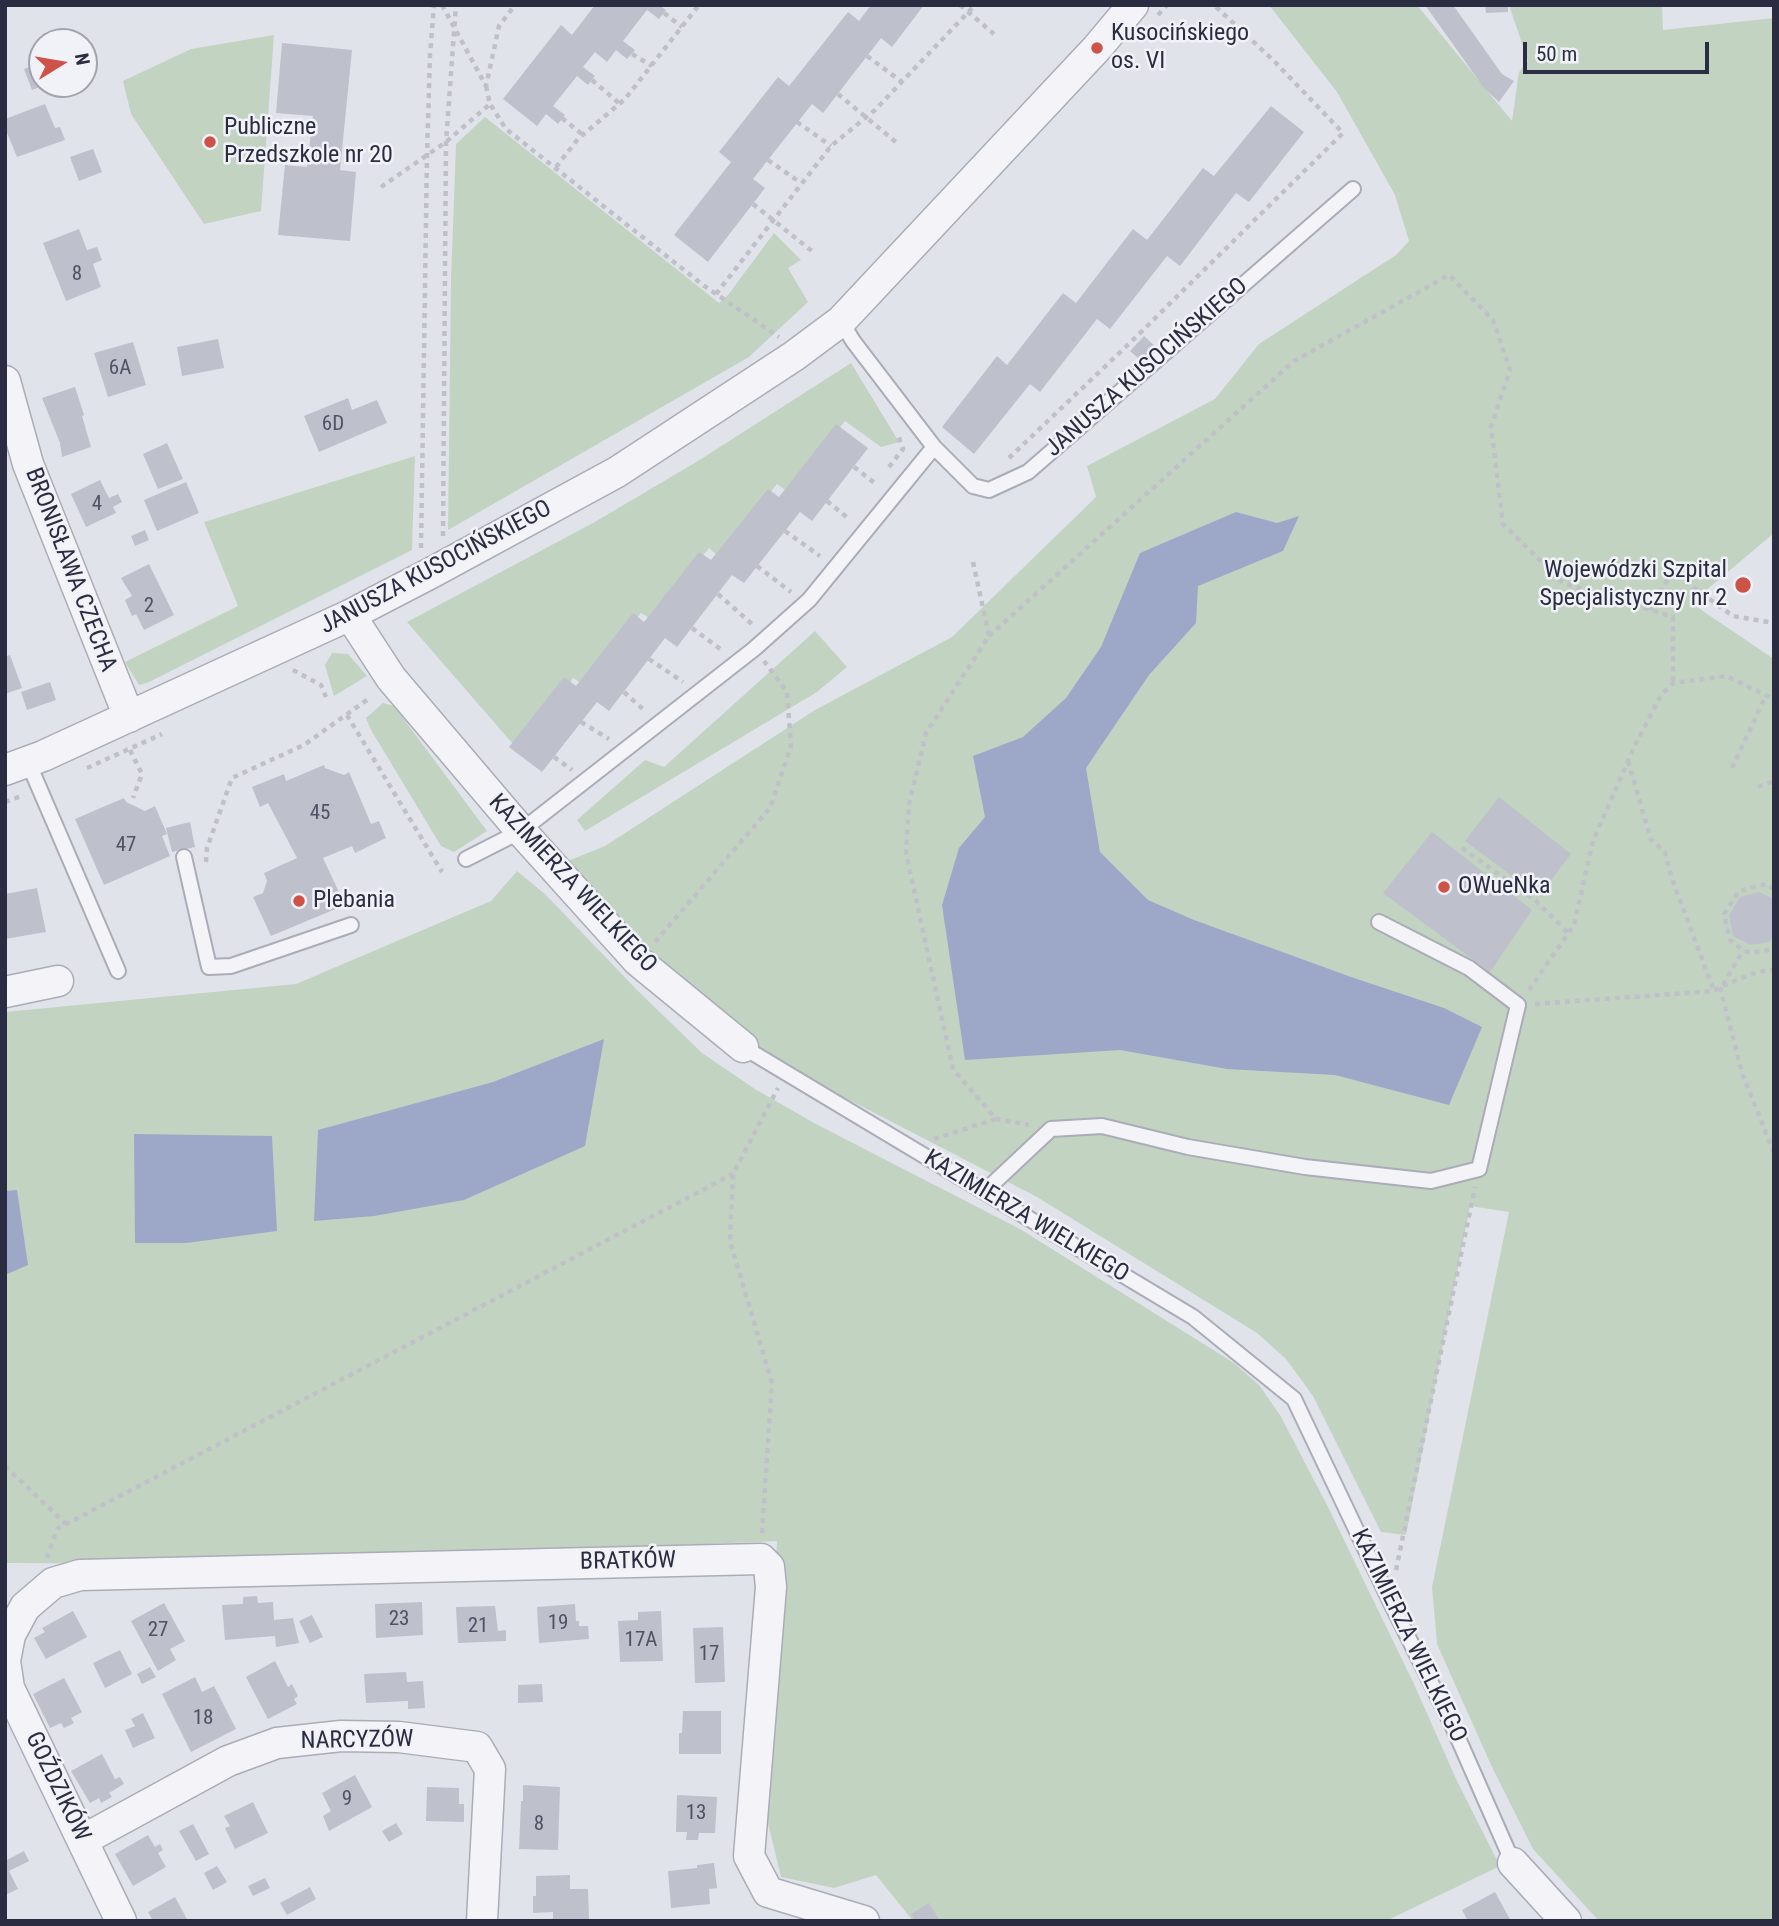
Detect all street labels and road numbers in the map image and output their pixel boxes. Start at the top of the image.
street label: JANUSZA KUSOCIŃSKIEGO [1040,272,1254,464]
street label: BRONISŁAWA CZECHA [18,464,122,676]
street label: JANUSZA KUSOCIŃSKIEGO [315,495,557,641]
street label: KAZIMIERZA WIELKIEGO [482,789,662,979]
street label: KAZIMIERZA WIELKIEGO [918,1145,1134,1289]
street label: KAZIMIERZA WIELKIEGO [1344,1525,1472,1747]
street label: BRATKÓW [580,1547,676,1577]
street label: NARCYZÓW [300,1726,414,1756]
street label: GOŹDZIKÓW [18,1728,96,1846]

